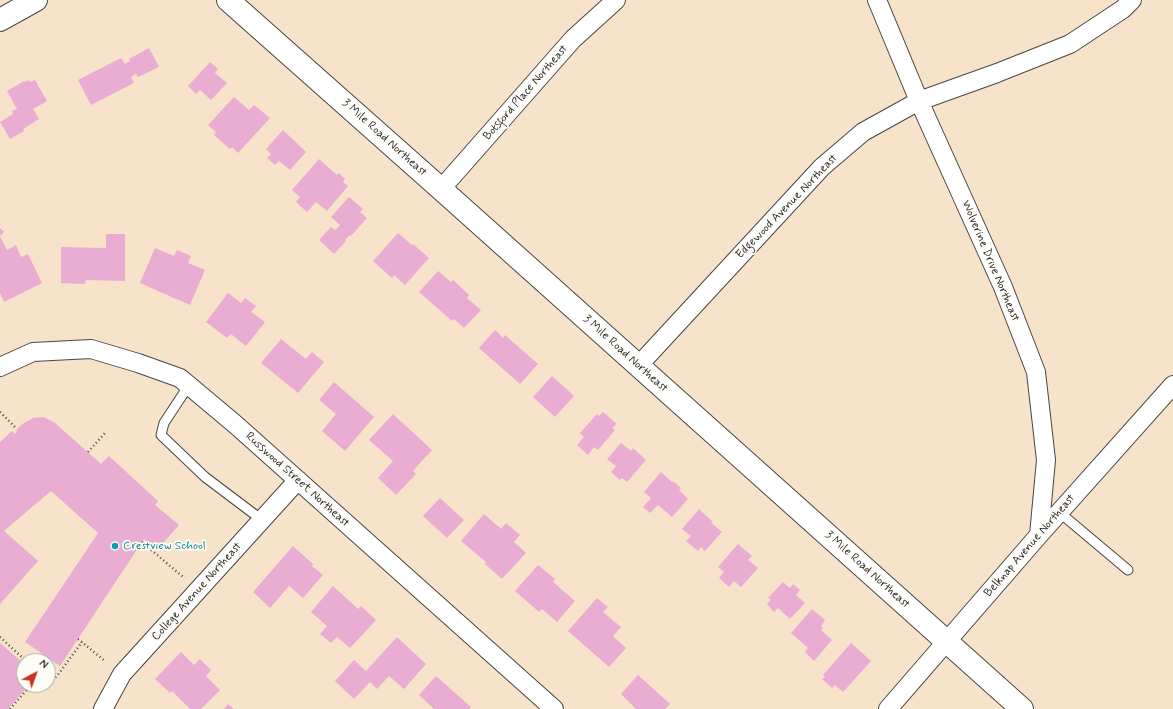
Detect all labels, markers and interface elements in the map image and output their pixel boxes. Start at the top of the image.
street label: Botsford Place Northeast [481,42,571,144]
street label: 3 Mile Road Northeast [339,96,429,180]
street label: Edgewood Avenue Northeast [733,152,841,262]
street label: Wolverine Drive Northeast [958,198,1022,324]
street label: 3 Mile Road Northeast [580,312,670,396]
street label: Russwood Street Northeast [242,429,352,531]
street label: Belknap Avenue Northeast [981,492,1079,600]
street label: 3 Mile Road Northeast [822,528,912,612]
place label: Crestview School [123,539,206,553]
street label: College Avenue Northeast [149,540,245,644]
marker: Crestview School [110,541,120,551]
north arrow [16,653,56,693]
text: N [36,657,51,672]

